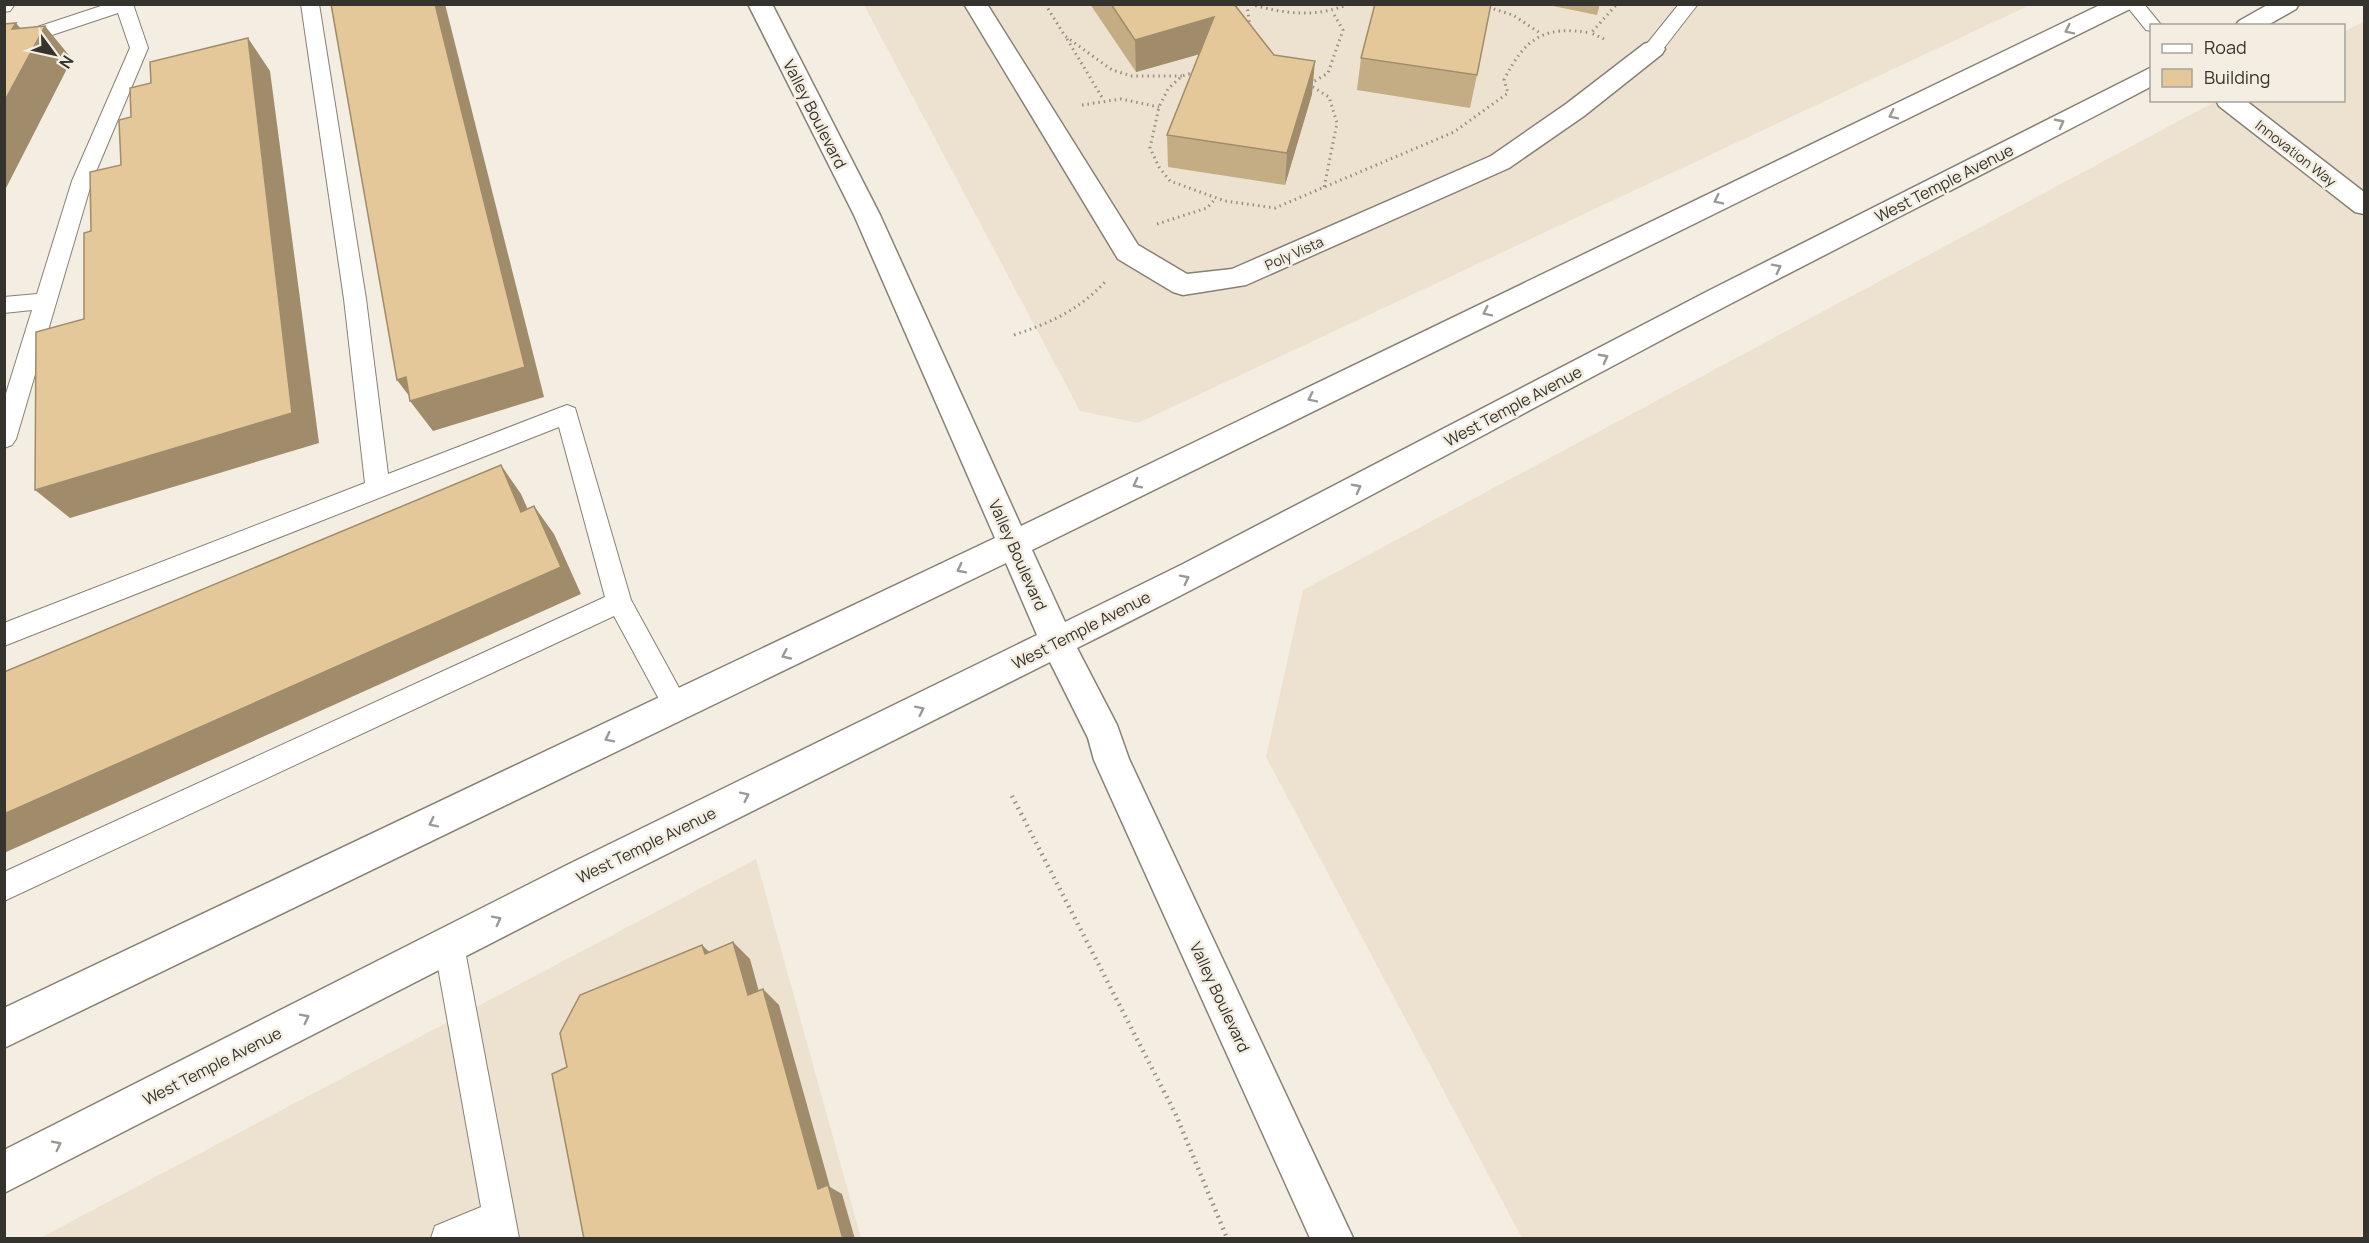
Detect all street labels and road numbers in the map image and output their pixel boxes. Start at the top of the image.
street label: Valley Boulevard [778,56,852,172]
street label: Innovation Way [2252,115,2341,191]
street label: West Temple Avenue [1871,139,2017,227]
street label: Poly Vista [1262,232,1326,274]
street label: West Temple Avenue [1440,360,1586,452]
street label: Valley Boulevard [984,496,1052,614]
street label: West Temple Avenue [1008,586,1154,674]
street label: West Temple Avenue [572,802,720,888]
street label: Valley Boulevard [1185,938,1255,1056]
street label: West Temple Avenue [139,1022,285,1110]

